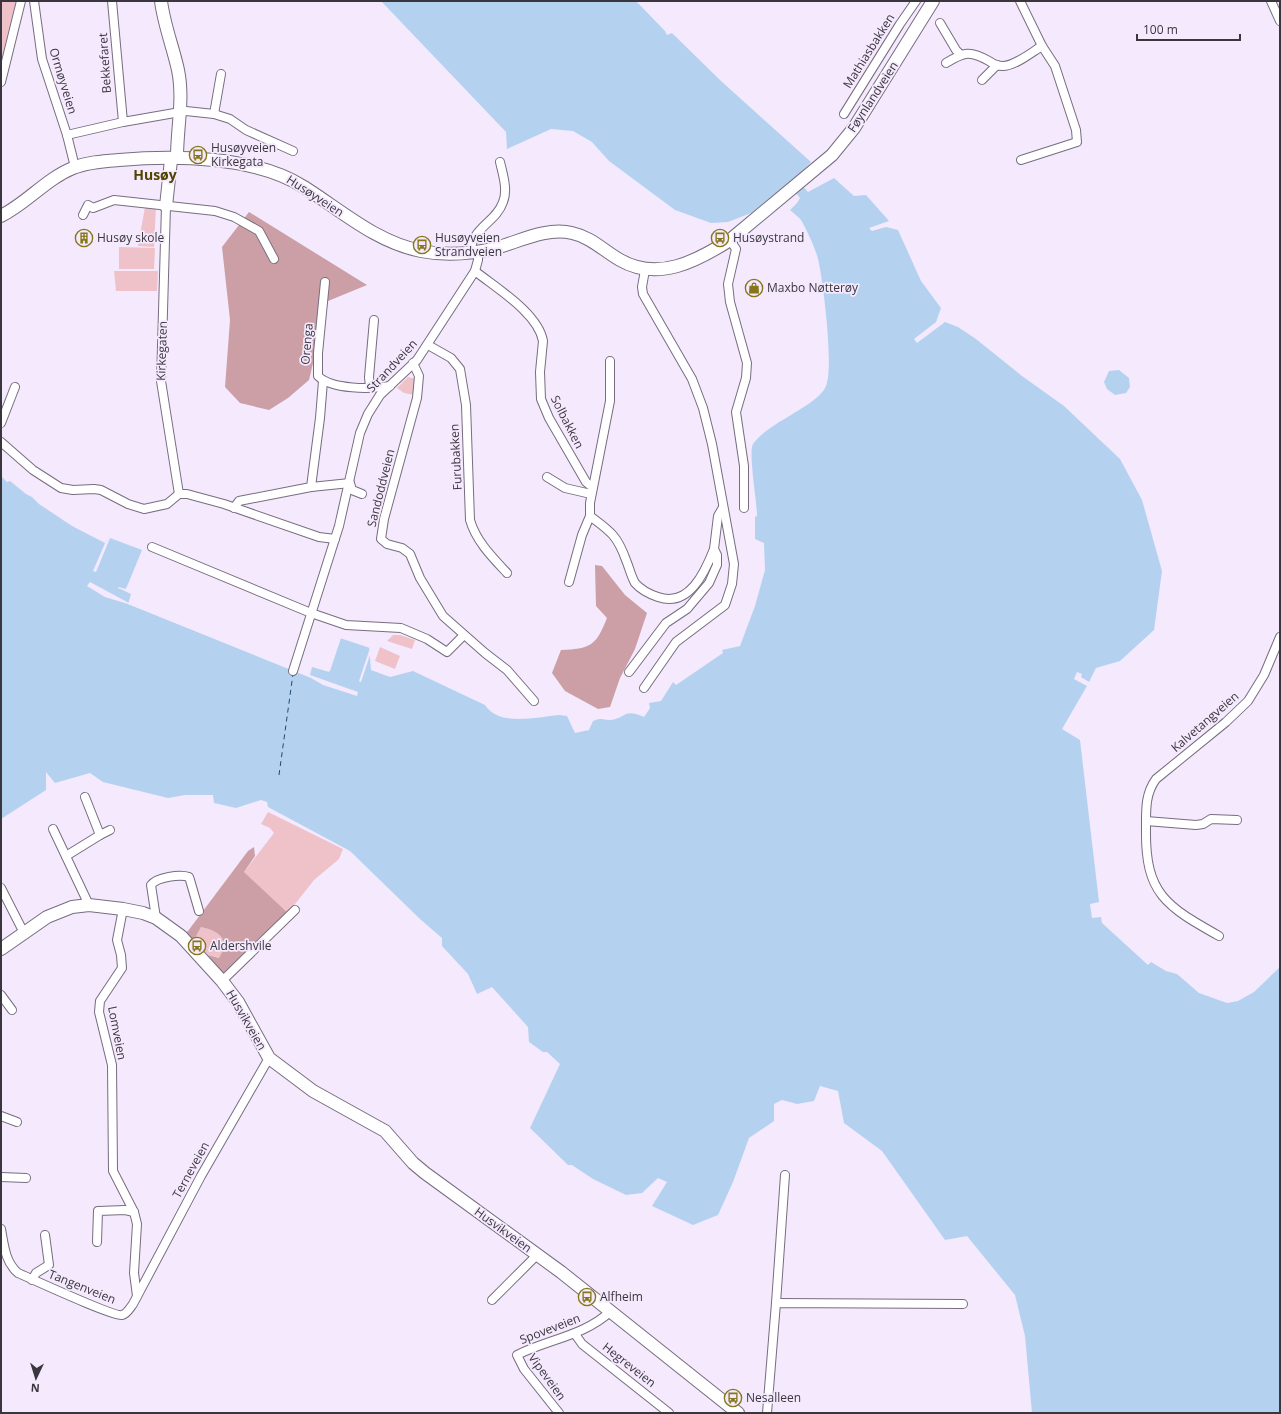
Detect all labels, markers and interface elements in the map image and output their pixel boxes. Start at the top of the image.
street label: Mathiasbakken [839,10,898,91]
scale bar [1137,16,1240,42]
text: 100 m [1143,21,1178,38]
street label: Bekkefaret [94,32,115,94]
street label: Ormøyveien [45,46,82,116]
street label: Føynlandveien [843,58,902,135]
place label: Husøyveien Kirkegata [211,139,276,170]
bus stop icon: Husøyveien Kirkegata [188,145,208,165]
district label: Husøy [133,165,177,184]
street label: Husøyveien [283,171,347,220]
building icon: Husøy skole [74,228,94,248]
bus stop icon: Husøystrand [710,228,730,248]
place label: Husøy skole [97,229,165,246]
place label: Husøyveien Strandveien [435,229,502,260]
place label: Husøystrand [733,229,804,246]
bus stop icon: Husøyveien Strandveien [412,235,432,255]
shop icon: Maxbo Nøtterøy [744,278,764,298]
place label: Maxbo Nøtterøy [767,279,859,296]
street label: Kirkegaten [152,321,171,381]
street label: Orenga [296,323,317,365]
street label: Strandveien [363,335,421,396]
street label: Solbakken [547,392,588,451]
street label: Furubakken [445,423,466,491]
street label: Sandoddveien [363,447,398,529]
street label: Kalvetangveien [1167,687,1242,756]
bus stop icon: Aldershvile [187,936,207,956]
place label: Aldershvile [210,937,272,954]
street label: Husvikveien [222,986,271,1053]
street label: Lomveien [104,1005,131,1061]
street label: Terneveien [168,1138,213,1201]
street label: Husvikveien [471,1203,535,1256]
street label: Tangenveien [46,1265,118,1308]
bus stop icon: Alfheim [577,1287,597,1307]
place label: Alfheim [600,1288,643,1305]
street label: Spoveveien [517,1309,583,1348]
street label: Hegreveien [599,1338,660,1391]
street label: Vipeveien [525,1350,570,1404]
north arrow [16,1358,56,1398]
text: N [30,1381,40,1396]
bus stop icon: Nesalleen [723,1388,743,1408]
place label: Nesalleen [746,1389,801,1406]

